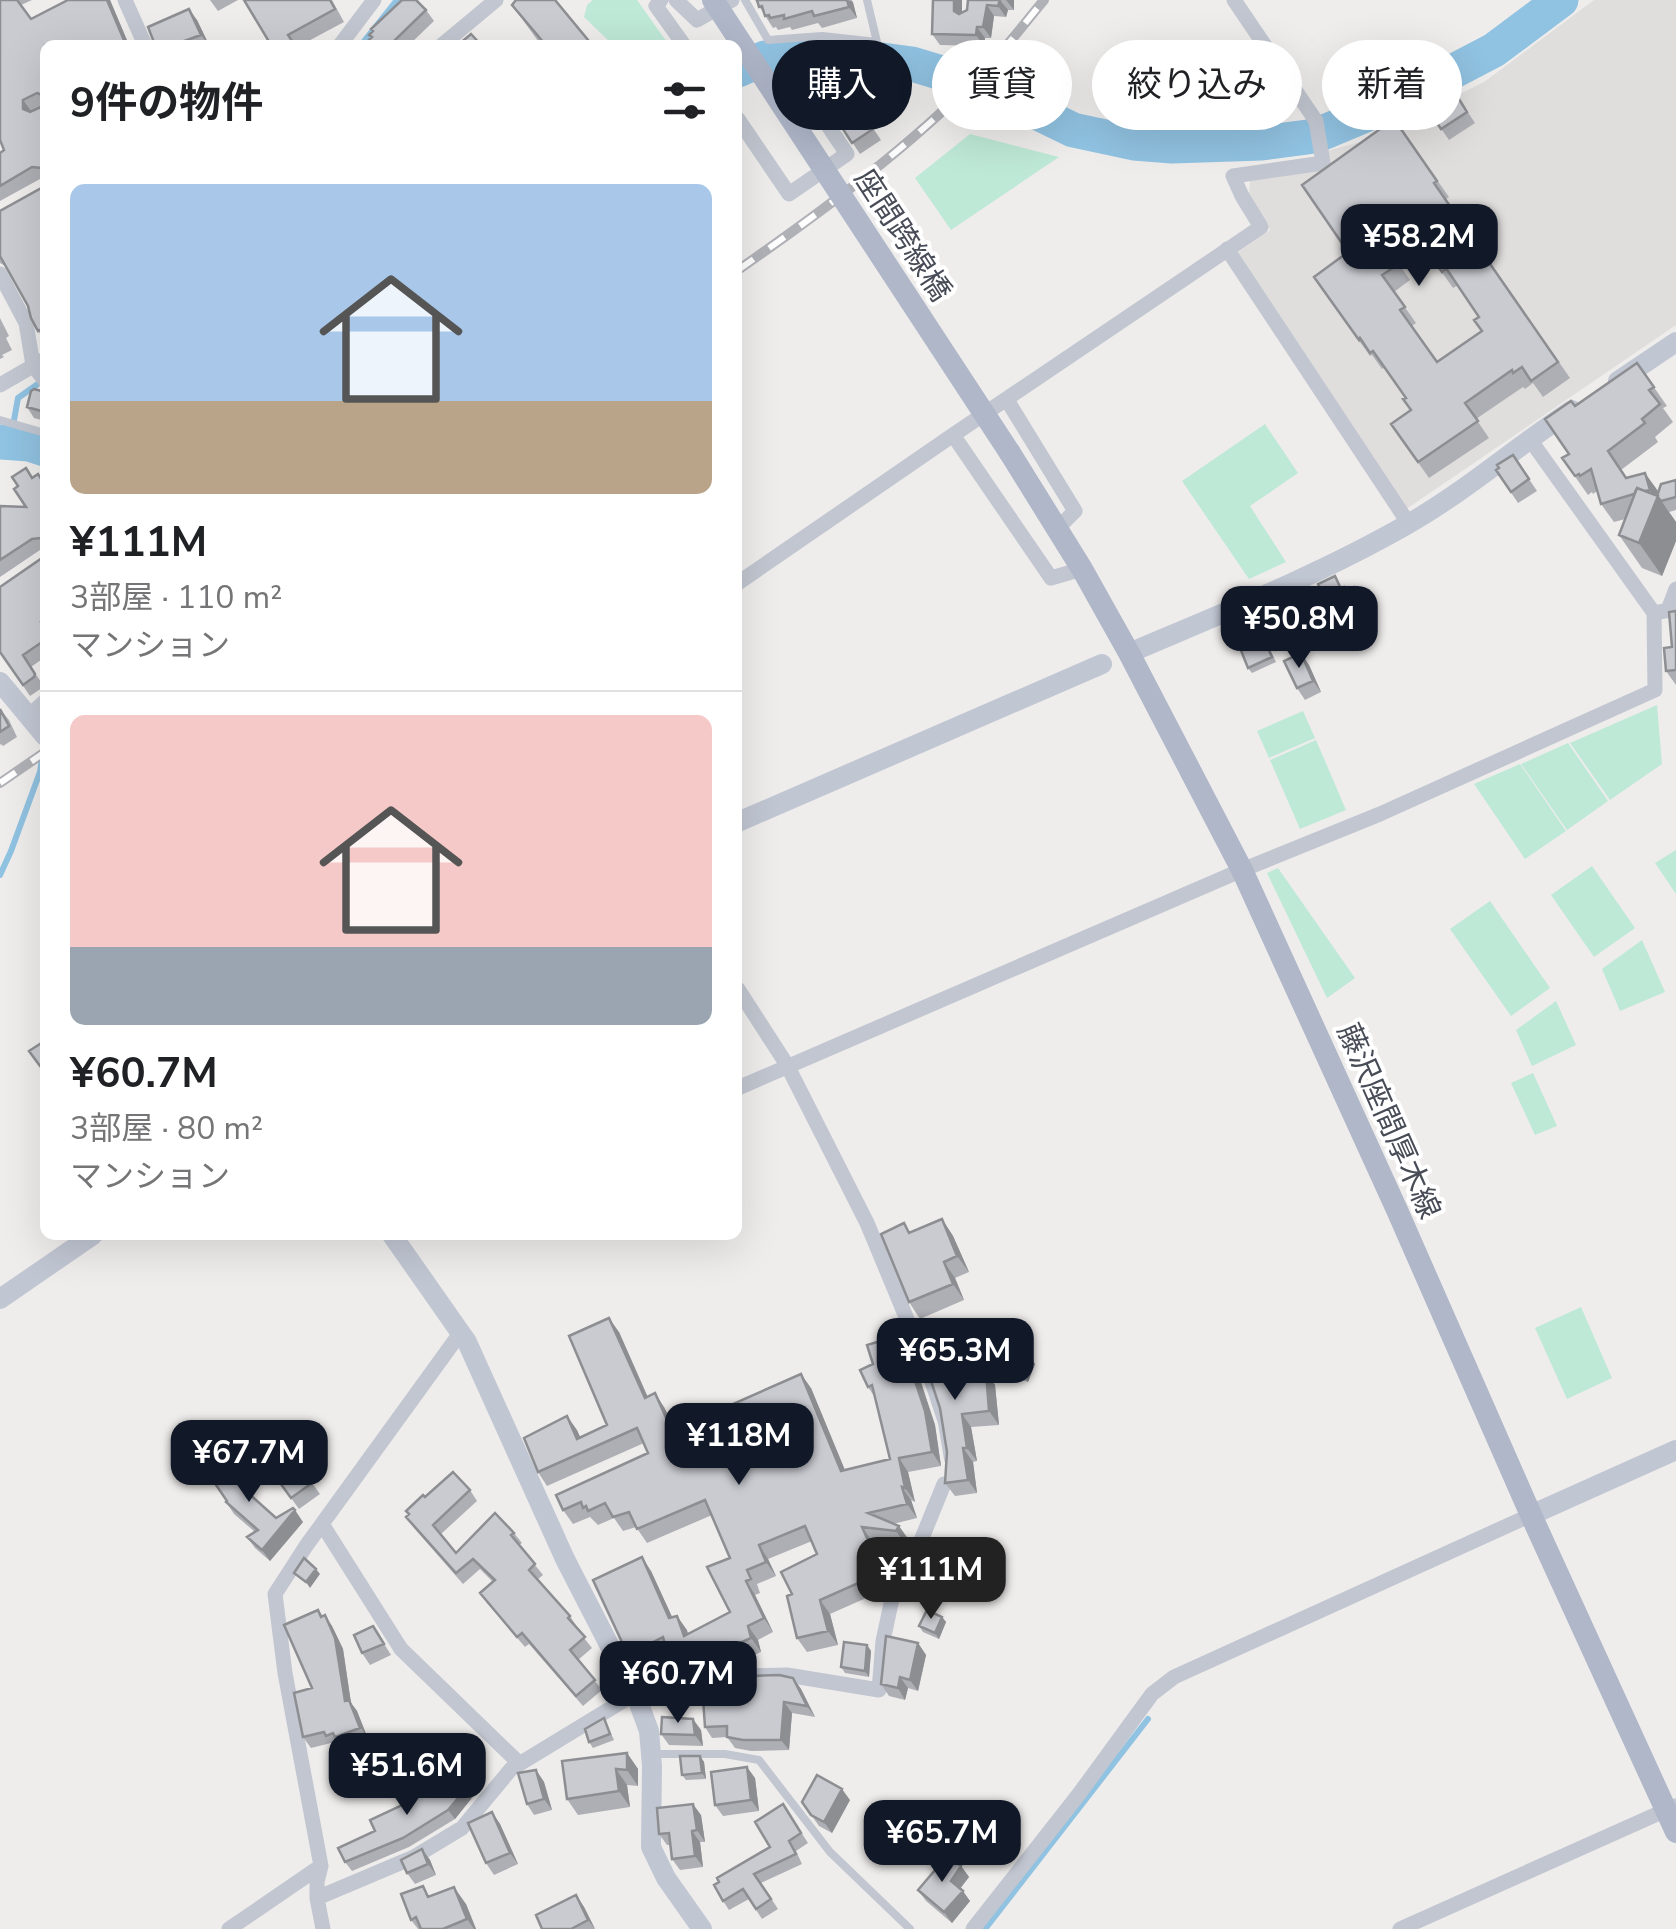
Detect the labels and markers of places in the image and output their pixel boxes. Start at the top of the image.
pin: ¥58.2M [1338,204,1500,289]
pin: ¥50.8M [1218,586,1380,671]
pin: ¥65.3M [874,1318,1036,1403]
pin: ¥118M [669,1403,809,1488]
pin: ¥67.7M [168,1420,330,1505]
pin: ¥111M [861,1537,1001,1622]
pin: ¥60.7M [597,1641,759,1726]
pin: ¥51.6M [326,1733,488,1818]
pin: ¥65.7M [861,1800,1023,1885]

